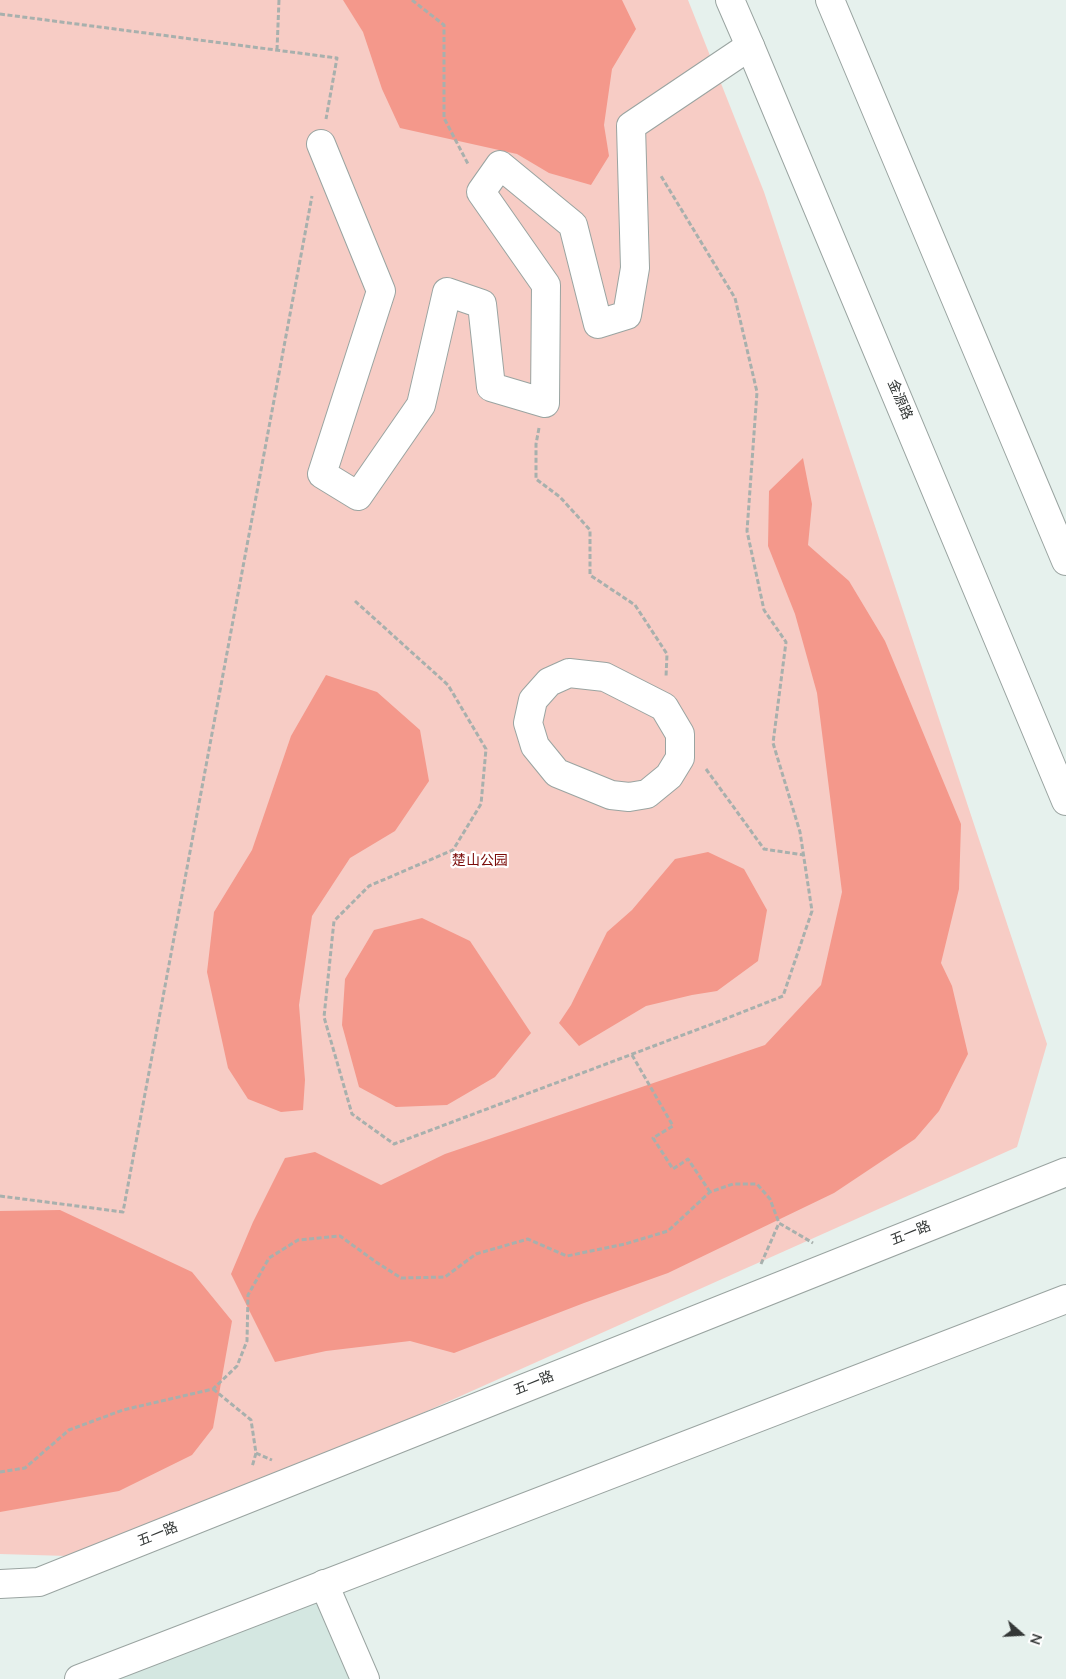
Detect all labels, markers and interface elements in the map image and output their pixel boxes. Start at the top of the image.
street label: 金源路 [883,377,915,423]
park label: 楚山公园 [452,854,508,870]
street label: 五一路 [888,1218,934,1250]
street label: 五一路 [511,1368,557,1400]
street label: 五一路 [135,1519,181,1551]
north arrow [996,1609,1046,1659]
text: N [1025,1631,1046,1647]

